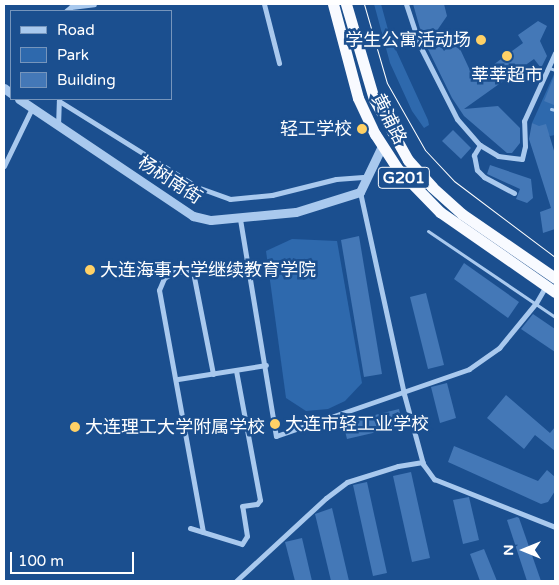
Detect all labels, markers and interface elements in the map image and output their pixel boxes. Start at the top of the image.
legend [10,10,172,100]
text: Road [57,21,95,39]
place label: 学生公寓活动场 [345,29,471,51]
marker: 学生公寓活动场 [475,34,487,46]
text: Park [57,46,89,64]
marker: 莘莘超市 [501,50,513,62]
place label: 莘莘超市 [471,64,543,86]
text: Building [57,71,116,89]
street label: 黄浦路 [367,90,411,148]
place label: 轻工学校 [280,118,352,140]
marker: 轻工学校 [356,123,368,135]
street label: 杨树南街 [134,151,206,209]
road number: G201 [378,164,430,192]
place label: 大连海事大学继续教育学院 [100,259,316,281]
marker: 大连海事大学继续教育学院 [84,264,96,276]
place label: 大连市轻工业学校 [285,413,429,435]
place label: 大连理工大学附属学校 [85,416,265,438]
marker: 大连市轻工业学校 [269,418,281,430]
marker: 大连理工大学附属学校 [69,421,81,433]
north arrow [499,525,549,575]
scale bar [12,542,136,574]
text: N [500,544,517,556]
text: 100 m [18,552,64,570]

